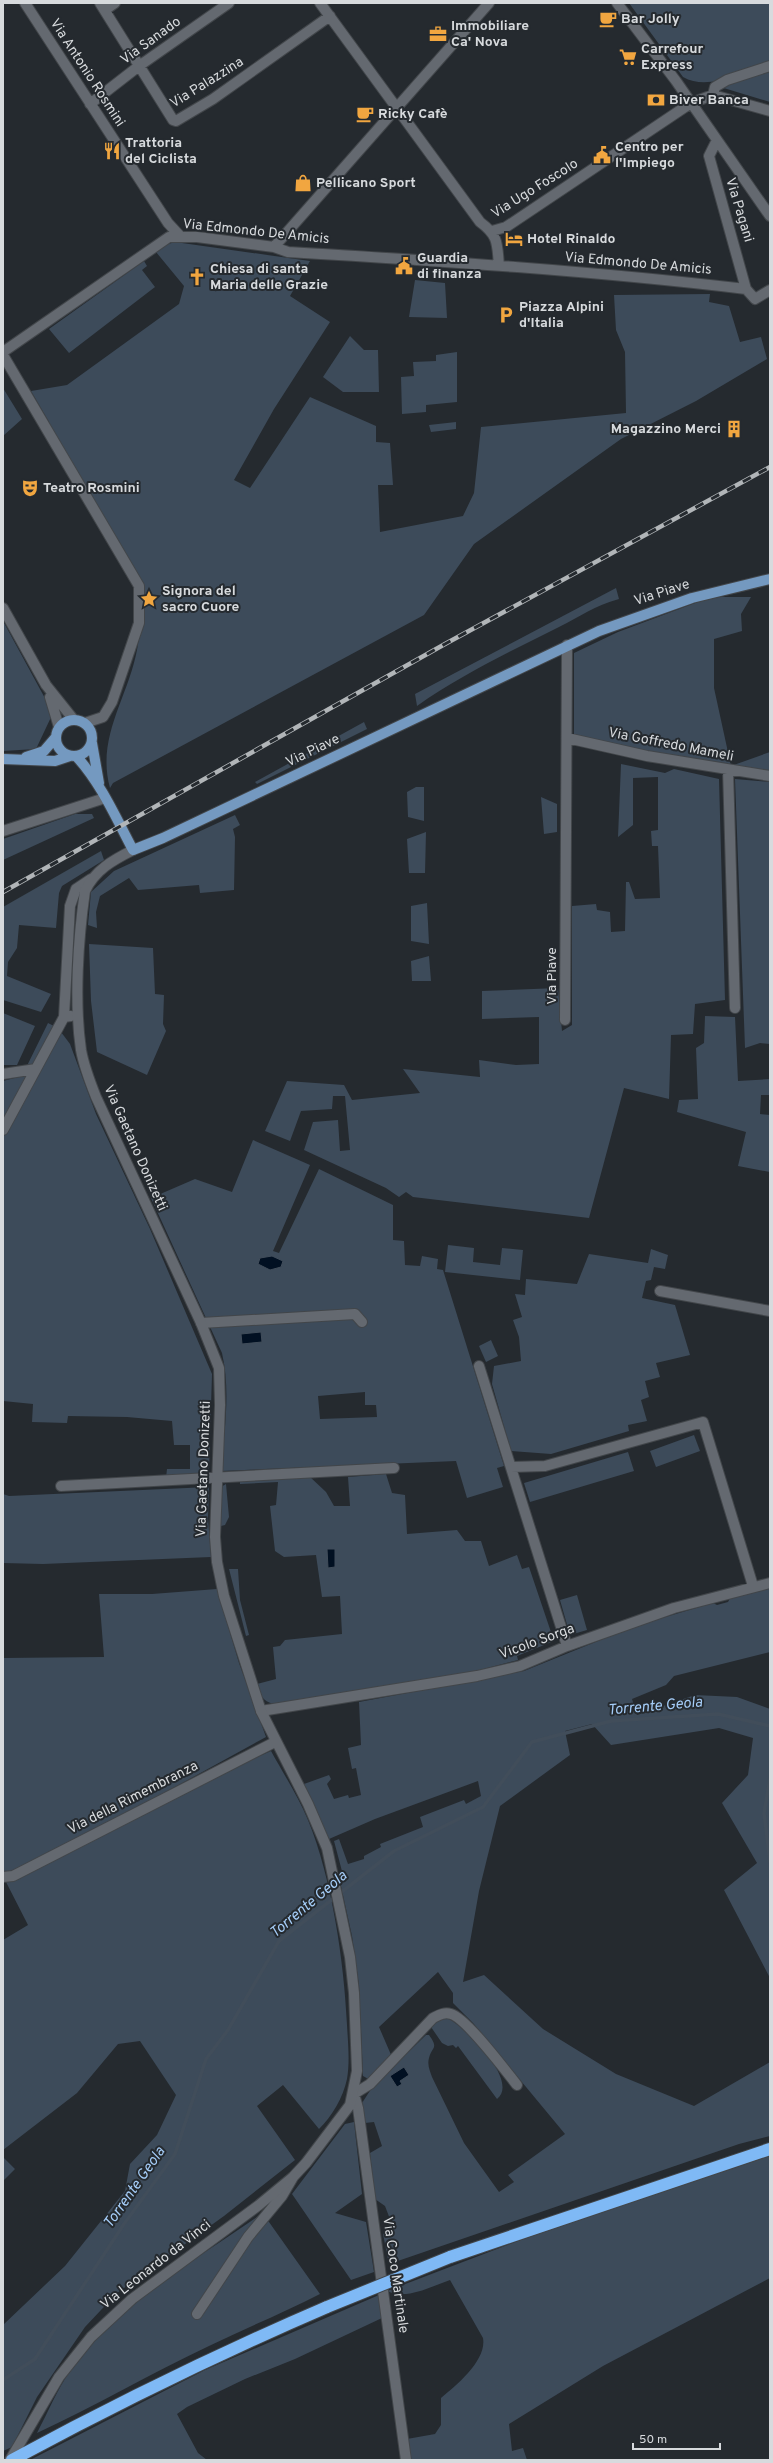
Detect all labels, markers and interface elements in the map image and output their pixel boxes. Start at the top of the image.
cafe icon: Bar Jolly [598,9,618,29]
place label: Bar Jolly [621,11,680,28]
street label: Via Sanado [117,13,185,69]
street label: Via Antonio Rosmini [46,16,128,130]
place label: Immobiliare Ca' Nova [451,18,529,51]
office icon: Immobiliare Ca' Nova [428,24,448,44]
place label: Carrefour Express [641,41,704,74]
supermarket icon: Carrefour Express [618,47,638,67]
street label: Via Palazzina [167,54,247,112]
bank icon: Biver Banca [646,90,666,110]
place label: Biver Banca [669,92,749,109]
cafe icon: Ricky Cafè [355,104,375,124]
place label: Ricky Cafè [378,106,448,123]
place label: Trattoria del Ciclista [125,135,197,168]
place label: Centro per l'Impiego [615,139,684,172]
restaurant icon: Trattoria del Ciclista [102,141,122,161]
public building icon: Centro per l'Impiego [592,145,612,165]
street label: Via Ugo Foscolo [488,155,582,222]
shop icon: Pellicano Sport [293,173,313,193]
place label: Pellicano Sport [316,175,416,192]
street label: Via Pagani [721,176,757,244]
street label: Via Edmondo De Amicis [182,216,330,248]
hotel icon: Hotel Rinaldo [504,229,524,249]
place label: Hotel Rinaldo [527,231,616,248]
street label: Via Edmondo De Amicis [564,249,712,279]
place label: Guardia di finanza [417,250,481,283]
public building icon: Guardia di finanza [394,256,414,276]
place label: Chiesa di santa Maria delle Grazie [210,261,328,294]
church icon: Chiesa di santa Maria delle Grazie [187,267,207,287]
place label: Piazza Alpini d'Italia [519,299,604,332]
parking icon: Piazza Alpini d'Italia [496,305,516,325]
building icon: Magazzino Merci [724,419,744,439]
place label: Magazzino Merci [611,421,721,438]
theatre icon: Teatro Rosmini [20,478,40,498]
place label: Teatro Rosmini [43,480,140,497]
street label: Via Piave [632,576,692,610]
place label: Signora del sacro Cuore [162,583,239,616]
place icon: Signora del sacro Cuore [139,589,159,609]
street label: Via Goffredo Mameli [607,725,735,765]
street label: Via Piave [283,731,343,771]
street label: Via Piave [544,947,561,1005]
street label: Via Gaetano Donizetti [99,1082,171,1214]
street label: Via Gaetano Donizetti [193,1401,215,1537]
street label: Vicolo Sorga [497,1621,577,1663]
water label: Torrente Geola [607,1693,704,1721]
street label: Via della Rimembranza [65,1758,201,1838]
water label: Torrente Geola [266,1867,352,1943]
water label: Torrente Geola [100,2143,170,2232]
street label: Via Coco Martinale [378,2215,412,2335]
street label: Via Leonardo da Vinci [97,2217,215,2313]
scale bar [633,2425,720,2451]
text: 50 m [639,2432,667,2448]

